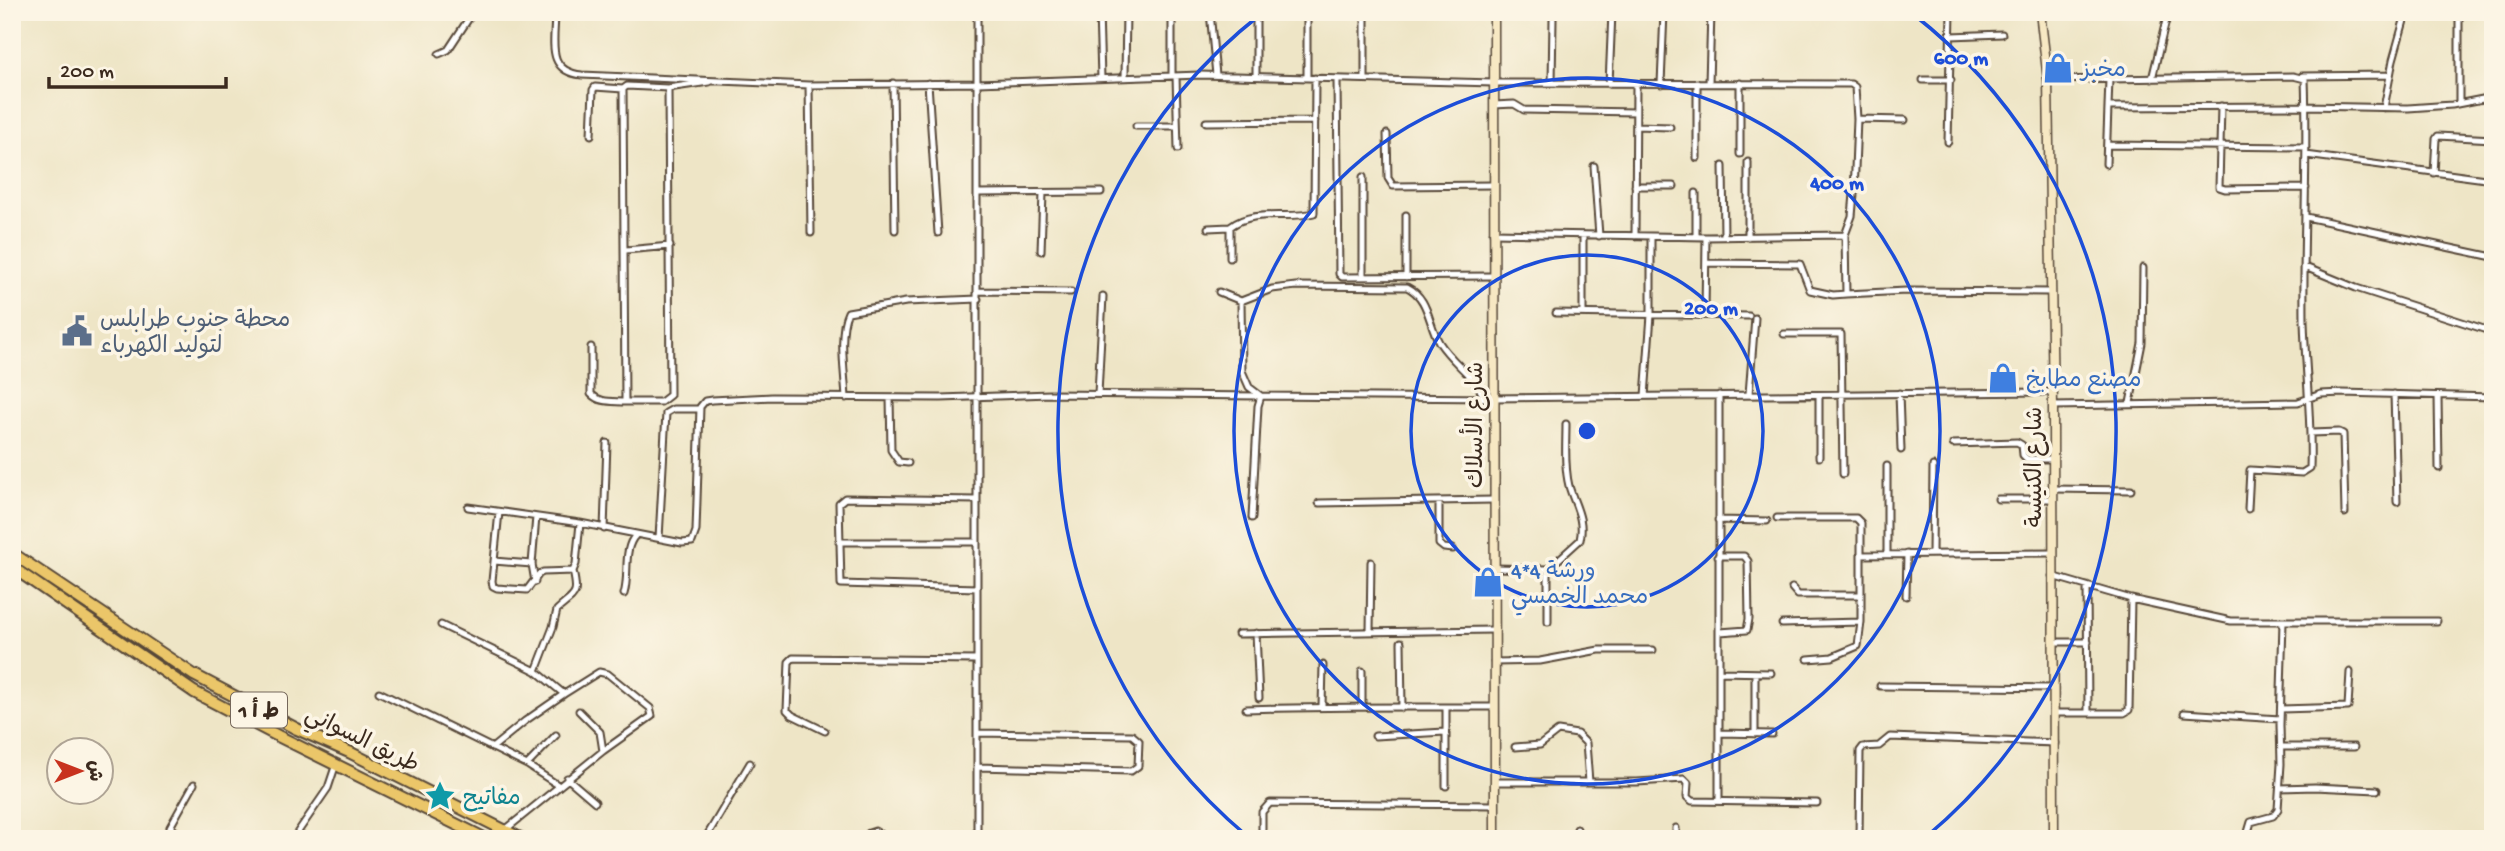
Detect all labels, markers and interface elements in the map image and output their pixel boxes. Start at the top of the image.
scale bar [49,46,226,90]
text: 600 m [1934,48,1988,73]
shop icon: مخبز [2041,51,2075,85]
place label: مخبز [2079,58,2126,85]
text: 200 m [60,61,114,86]
text: 400 m [1809,173,1864,198]
text: 200 m [1684,298,1738,323]
place label: محطة جنوب طرابلس لتوليد الكهرباء [100,308,290,361]
public building icon: محطة جنوب طرابلس لتوليد الكهرباء [60,314,94,348]
shop icon: مصنع مطابخ [1986,361,2020,395]
street label: شارع الأسلاك [1458,362,1491,488]
place label: مصنع مطابخ [2026,368,2141,395]
street label: شارع الكنيسة [2023,407,2050,527]
centre of rings [1575,419,1599,443]
place label: 4*4 ورشة محمد الخمسي [1511,559,1648,616]
shop icon: 4*4 ورشة محمد الخمسي [1471,565,1505,599]
road number: ط أ 1 [231,692,287,728]
street label: طريق السواني [298,702,423,784]
north arrow [46,736,116,806]
text: ش [82,761,105,782]
place icon: مفاتيح [423,779,457,813]
place label: مفاتيح [463,786,521,813]

